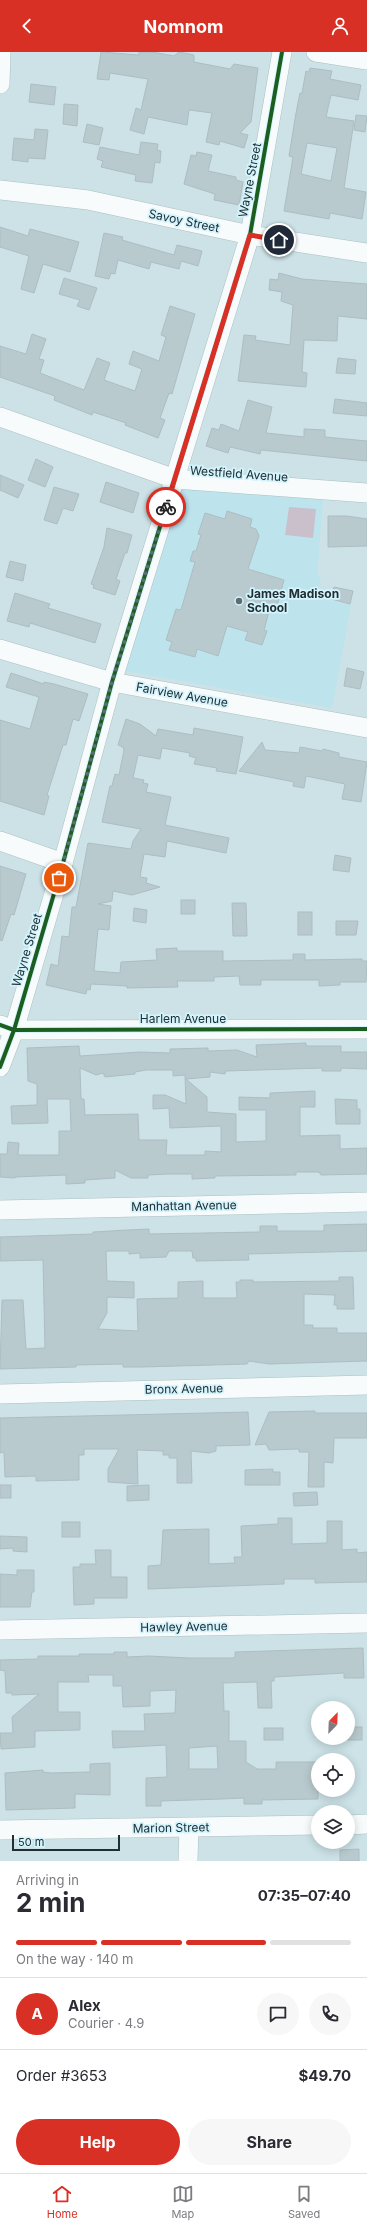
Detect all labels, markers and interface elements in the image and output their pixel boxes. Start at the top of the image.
icon: back [16,15,38,37]
icon: person [329,15,351,37]
text: Nomnom [144,16,223,37]
street label: Wayne Street [235,141,264,219]
street label: Savoy Street [147,206,221,235]
pin [262,223,296,257]
icon: home [268,229,290,251]
street label: Westfield Avenue [189,463,289,484]
courier [146,487,186,527]
icon: bike [155,496,177,518]
place label: James Madison School [247,586,339,615]
marker: James Madison School [234,596,244,606]
street label: Fairview Avenue [135,679,229,710]
pin [42,861,76,895]
icon: bag [48,867,70,889]
street label: Wayne Street [8,911,45,988]
street label: Harlem Avenue [140,1011,226,1026]
street label: Manhattan Avenue [131,1197,237,1214]
street label: Bronx Avenue [145,1380,223,1397]
street label: Hawley Avenue [140,1618,228,1635]
north arrow [311,1701,355,1745]
map controls [311,1701,355,1849]
button: locate [311,1753,355,1797]
button: layers [311,1805,355,1849]
street label: Marion Street [133,1819,210,1836]
scale bar [12,1833,120,1852]
text: 50 m [18,1835,44,1849]
text: Arriving in [16,1872,79,1888]
text: 07:35–07:40 [258,1886,351,1905]
text: 2 min [16,1887,86,1918]
text: On the way · 140 m [16,1951,134,1967]
button: chat [257,1993,299,2035]
button: phone [309,1993,351,2035]
text: Alex [68,1996,101,2015]
text: A [31,2004,43,2023]
text: Courier · 4.9 [68,2015,144,2031]
text: Order #3653 [16,2066,107,2085]
text: $49.70 [299,2066,351,2085]
button: Help [16,2119,180,2165]
button: Share [188,2119,351,2165]
tab: Home [47,2183,78,2221]
tab: Map [171,2183,194,2221]
tab: Saved [288,2183,320,2221]

